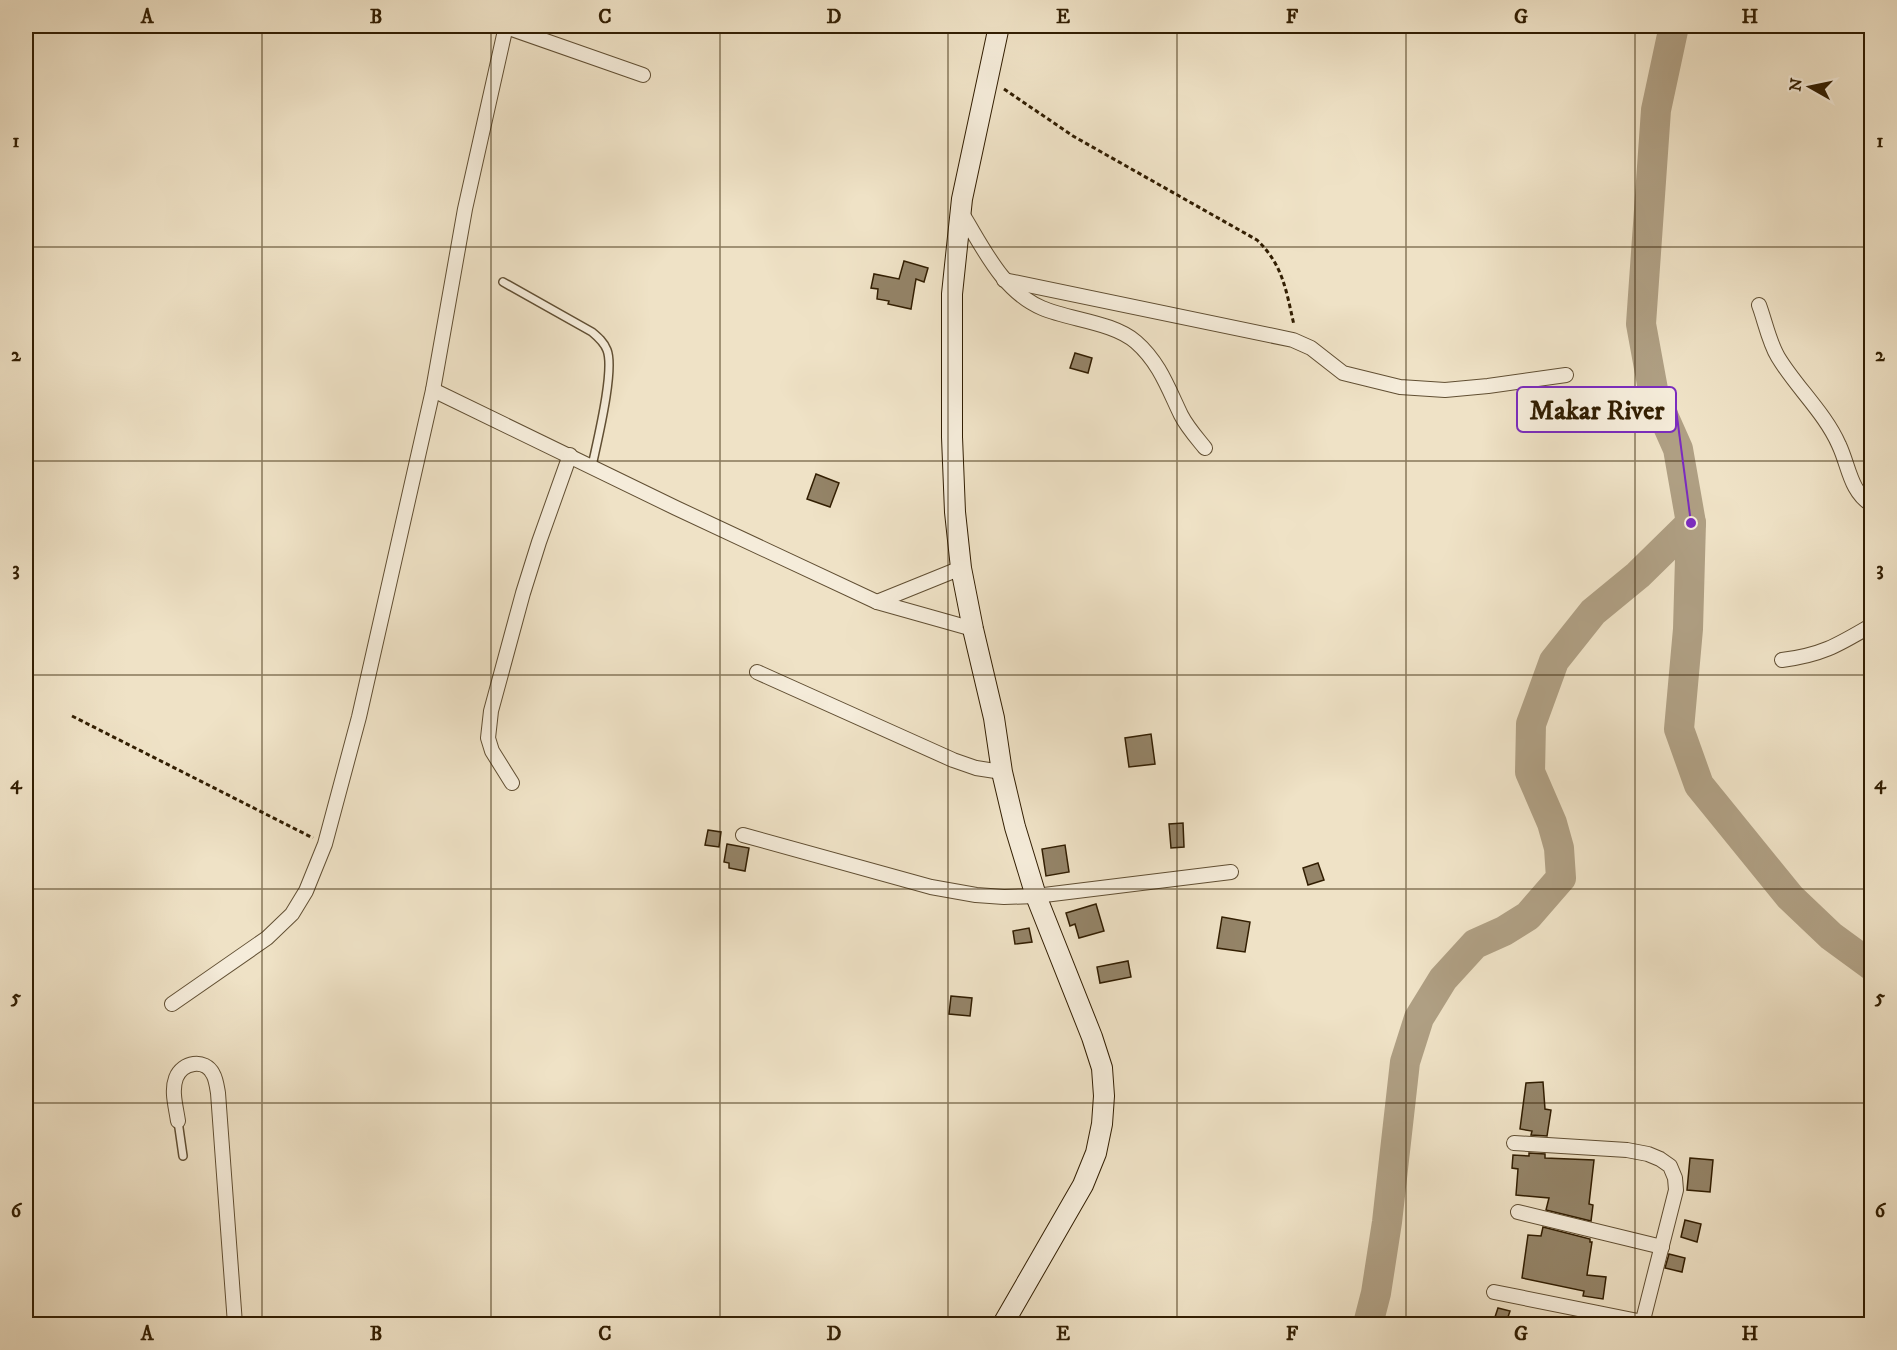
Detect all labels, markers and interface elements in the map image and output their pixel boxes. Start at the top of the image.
text: A [140,5,155,30]
text: B [370,5,382,30]
text: C [598,5,612,30]
text: D [827,5,842,30]
text: E [1056,5,1070,30]
text: F [1286,5,1299,30]
text: G [1514,5,1528,30]
text: H [1742,5,1759,30]
north arrow [1780,57,1840,117]
text: N [1785,77,1807,93]
text: 1 [12,129,20,154]
text: 1 [1876,129,1884,154]
text: 2 [11,343,22,368]
text: 2 [1875,343,1886,368]
callout: Makar River [1517,387,1676,432]
text: Makar River [1530,394,1665,428]
text: 3 [12,557,20,582]
text: 3 [1876,557,1884,582]
text: 4 [10,771,23,796]
text: 4 [1874,771,1887,796]
text: 5 [10,985,21,1010]
text: 5 [1874,985,1885,1010]
text: 6 [11,1199,23,1224]
text: 6 [1875,1199,1887,1224]
text: A [140,1322,155,1347]
text: B [370,1322,382,1347]
text: C [598,1322,612,1347]
text: D [827,1322,842,1347]
text: E [1056,1322,1070,1347]
text: F [1286,1322,1299,1347]
text: G [1514,1322,1528,1347]
text: H [1742,1322,1759,1347]

